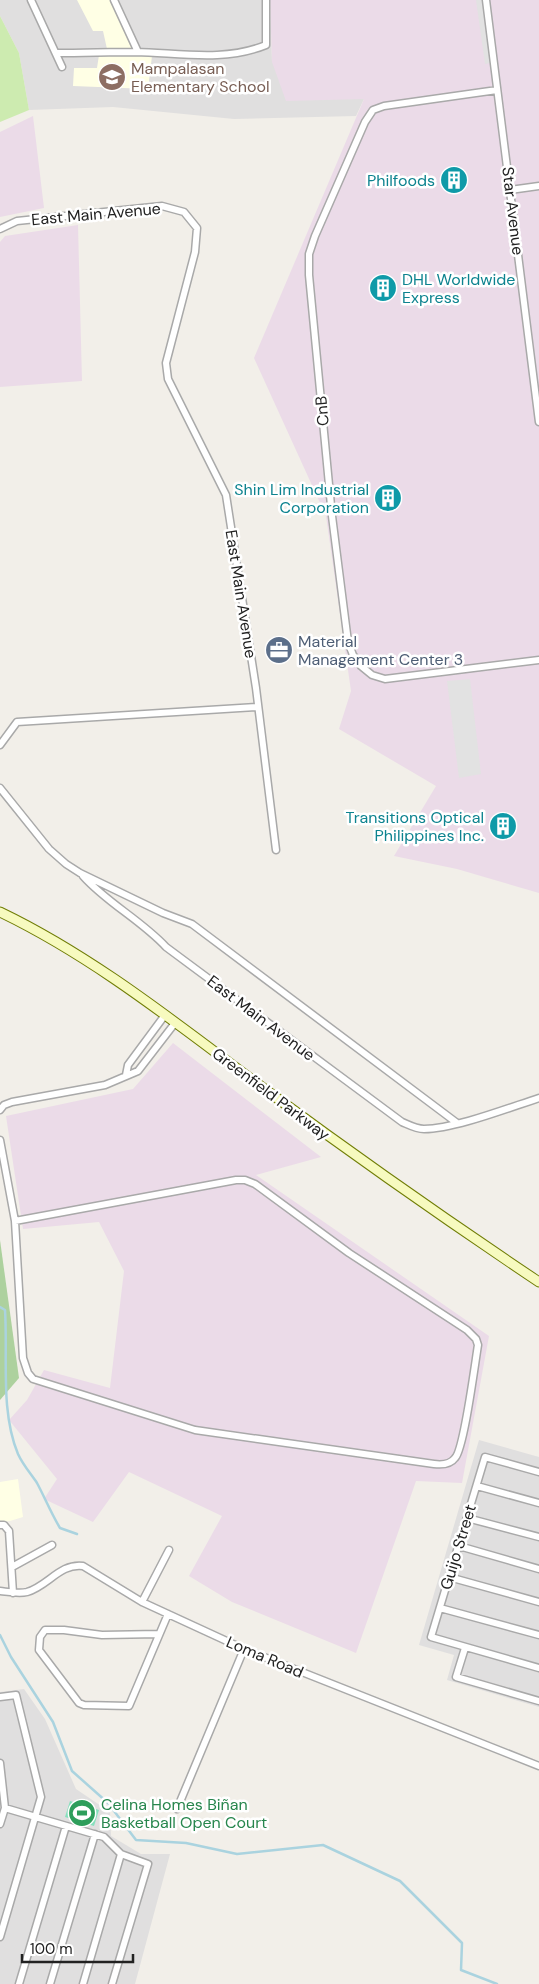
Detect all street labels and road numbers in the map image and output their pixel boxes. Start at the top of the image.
street label: Star Avenue [497,166,529,256]
street label: East Main Avenue [30,198,162,230]
street label: CnB [310,395,334,427]
street label: East Main Avenue [220,528,262,660]
street label: East Main Avenue [203,971,319,1065]
street label: Greenfield Parkway [208,1043,334,1145]
street label: Guijo Street [435,1502,481,1592]
street label: Loma Road [223,1631,307,1683]

